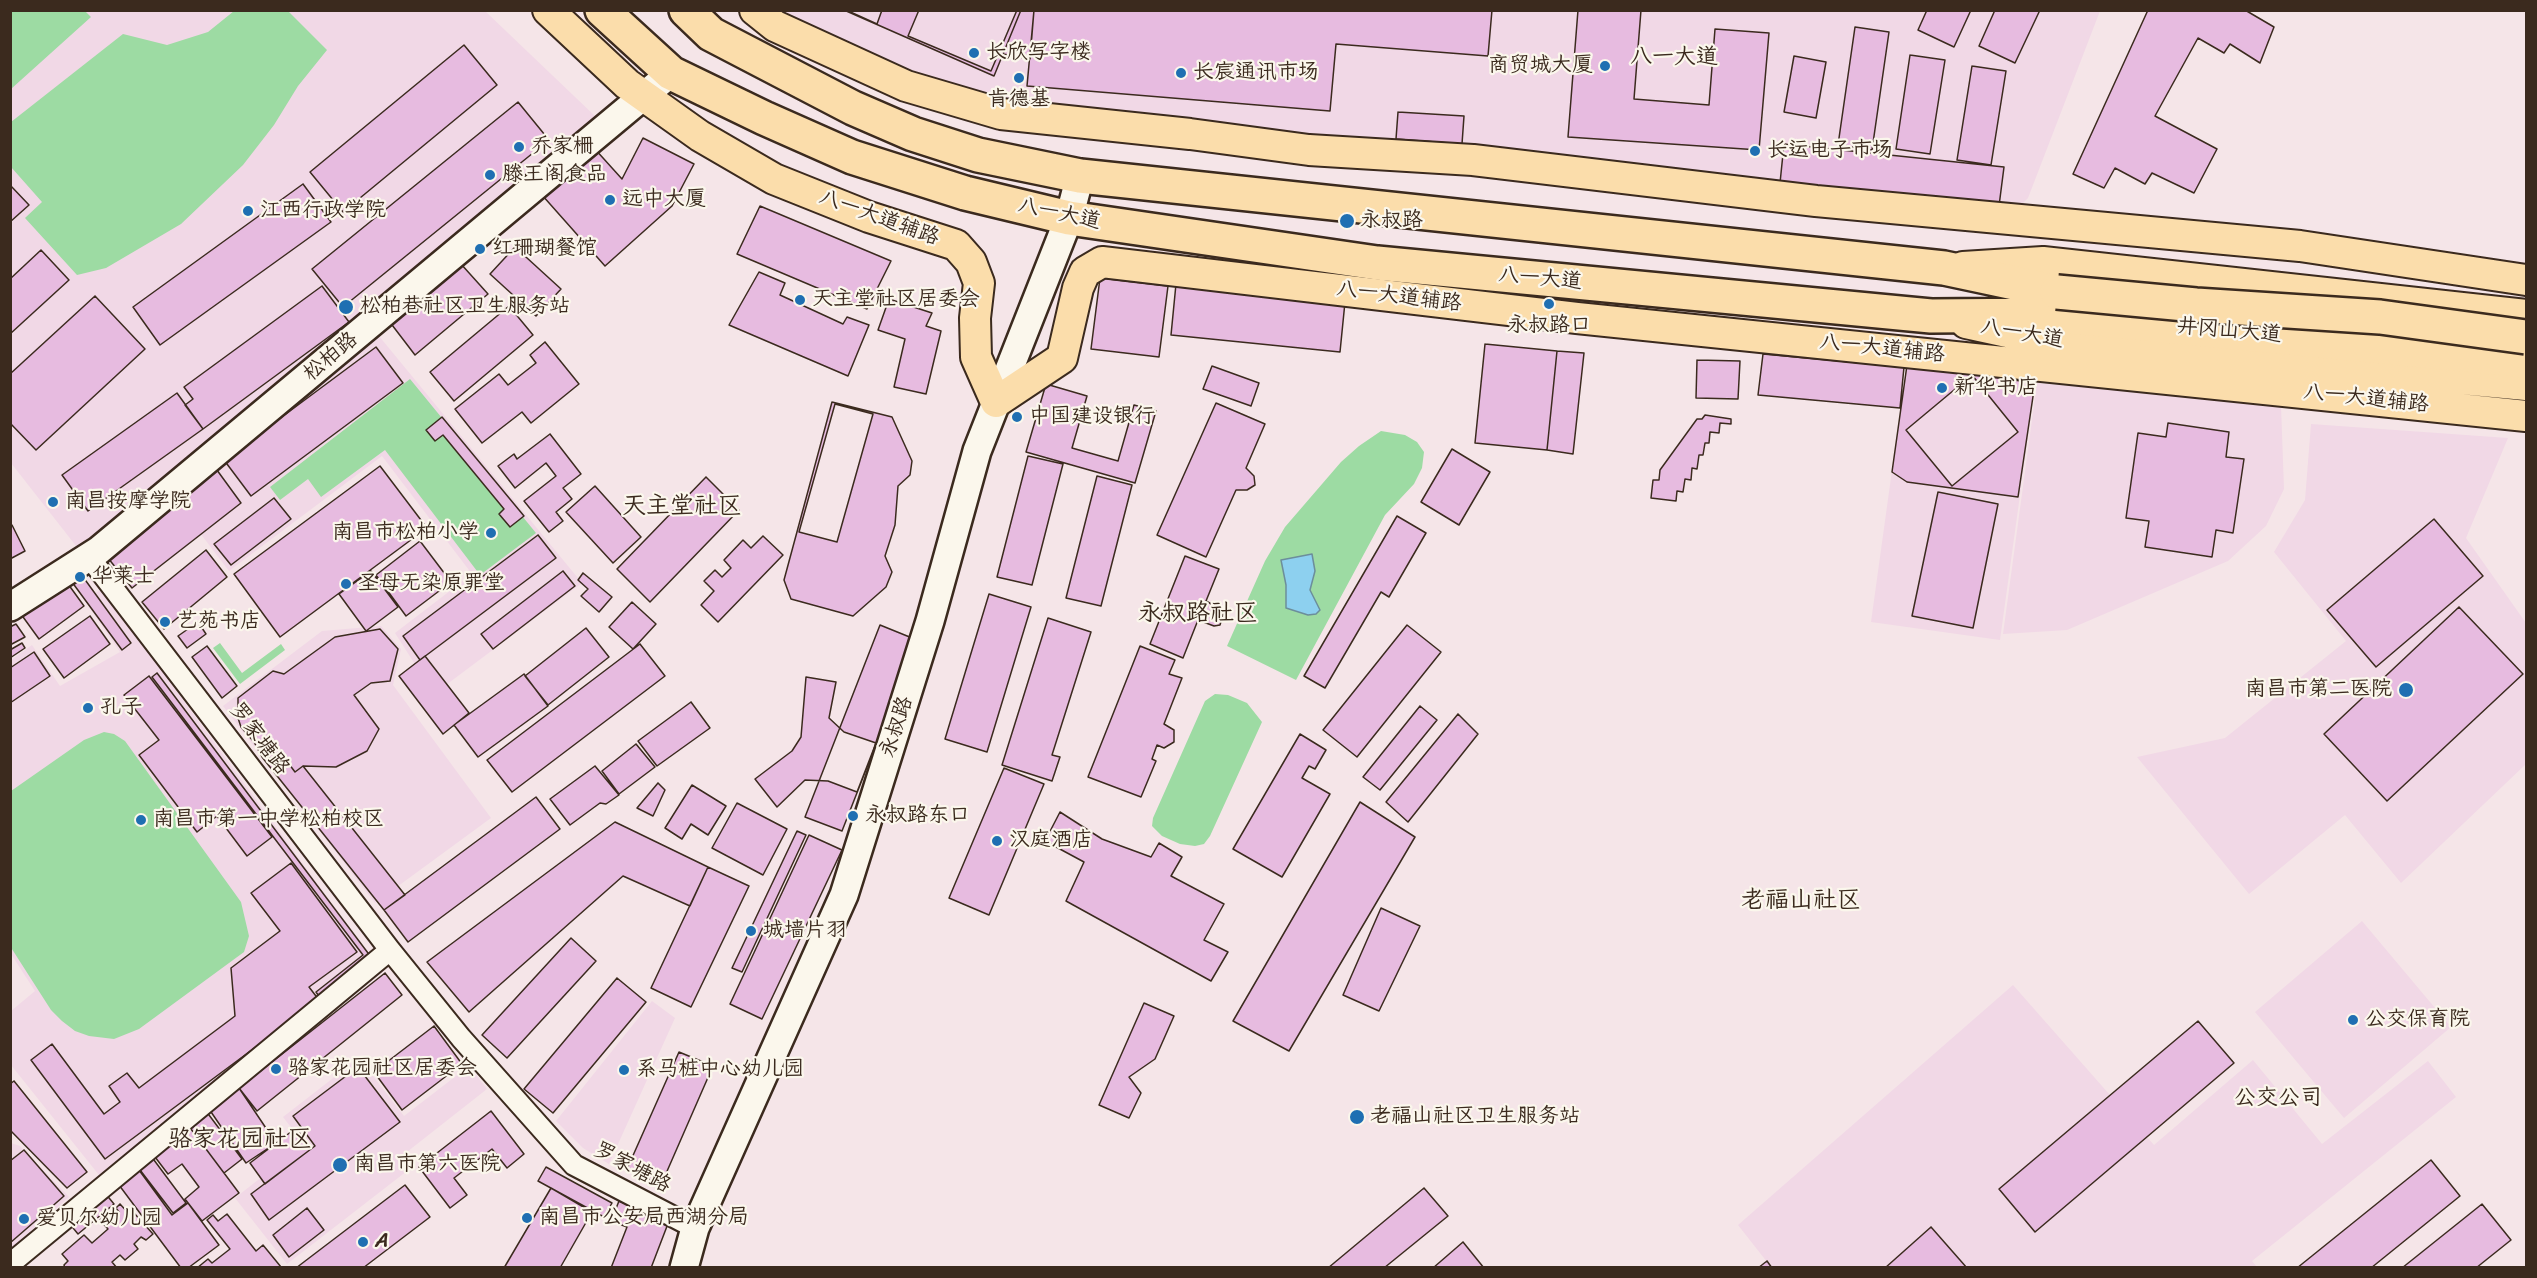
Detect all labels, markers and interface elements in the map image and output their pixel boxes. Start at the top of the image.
place label: 长欣写字楼 [986,40,1091,66]
district label: 八一大道 [1630,44,1718,70]
marker: 长欣写字楼 [967,46,981,60]
place label: 商贸城大厦 [1488,53,1593,79]
marker: 商贸城大厦 [1598,59,1612,73]
place label: 长宸通讯市场 [1193,60,1319,86]
marker: 长宸通讯市场 [1174,66,1188,80]
marker: 肯德基 [1012,71,1026,85]
place label: 肯德基 [988,87,1050,113]
place label: 乔家栅 [531,134,594,160]
place label: 长运电子市场 [1767,138,1893,164]
marker: 乔家栅 [512,140,526,154]
marker: 长运电子市场 [1748,144,1762,158]
place label: 滕王阁食品 [502,162,607,188]
marker: 滕王阁食品 [483,168,497,182]
street label: 八一大道辅路 [815,185,943,251]
place label: 远中大厦 [622,187,706,213]
marker: 远中大厦 [603,193,617,207]
street label: 八一大道 [1015,193,1103,235]
place label: 江西行政学院 [260,198,386,224]
marker: 江西行政学院 [241,204,255,218]
place label: 永叔路 [1360,208,1423,234]
marker: 永叔路 [1338,212,1356,230]
place label: 红珊瑚餐馆 [492,236,597,262]
marker: 红珊瑚餐馆 [473,242,487,256]
street label: 八一大道 [1497,263,1583,295]
street label: 八一大道辅路 [1335,277,1463,317]
place label: 天主堂社区居委会 [812,287,980,313]
marker: 天主堂社区居委会 [793,293,807,307]
place label: 松柏巷社区卫生服务站 [360,294,570,320]
marker: 永叔路口 [1542,297,1556,311]
marker: 松柏巷社区卫生服务站 [337,298,355,316]
place label: 永叔路口 [1507,313,1591,339]
street label: 八一大道 [1978,314,2066,354]
street label: 井冈山大道 [2176,314,2282,348]
street label: 松柏路 [299,327,363,387]
street label: 八一大道辅路 [1818,330,1946,368]
place label: 新华书店 [1954,375,2038,401]
street label: 八一大道辅路 [2302,380,2430,418]
marker: 新华书店 [1935,381,1949,395]
place label: 中国建设银行 [1029,404,1155,430]
marker: 中国建设银行 [1010,410,1024,424]
place label: 南昌按摩学院 [65,489,191,515]
district label: 天主堂社区 [622,493,742,521]
marker: 南昌按摩学院 [46,495,60,509]
place label: 南昌市松柏小学 [332,520,479,546]
marker: 南昌市松柏小学 [484,526,498,540]
place label: 华莱士 [92,564,155,590]
marker: 华莱士 [73,570,87,584]
place label: 圣母无染原罪堂 [358,571,505,597]
marker: 圣母无染原罪堂 [339,577,353,591]
district label: 永叔路社区 [1138,600,1258,628]
place label: 艺苑书店 [177,609,261,635]
marker: 艺苑书店 [158,615,172,629]
place label: 南昌市第二医院 [2245,677,2392,703]
marker: 南昌市第二医院 [2397,681,2415,699]
street label: 永叔路 [875,693,919,761]
place label: 孔子 [100,695,142,721]
street label: 罗家塘路 [224,698,294,780]
marker: 孔子 [81,701,95,715]
place label: 永叔路东口 [865,803,970,829]
place label: 南昌市第一中学松柏校区 [153,807,384,833]
marker: 永叔路东口 [846,809,860,823]
marker: 南昌市第一中学松柏校区 [134,813,148,827]
place label: 汉庭酒店 [1009,828,1093,854]
marker: 汉庭酒店 [990,834,1004,848]
district label: 老福山社区 [1741,887,1861,915]
place label: 城墙片羽 [763,918,847,944]
marker: 城墙片羽 [744,924,758,938]
place label: 公交保育院 [2365,1007,2470,1033]
marker: 公交保育院 [2346,1013,2360,1027]
place label: 骆家花园社区居委会 [288,1056,477,1082]
place label: 系马桩中心幼儿园 [636,1057,804,1083]
marker: 骆家花园社区居委会 [269,1062,283,1076]
marker: 系马桩中心幼儿园 [617,1063,631,1077]
district label: 公交公司 [2234,1085,2322,1111]
place label: 老福山社区卫生服务站 [1370,1104,1580,1130]
marker: 老福山社区卫生服务站 [1348,1108,1366,1126]
district label: 骆家花园社区 [168,1126,312,1154]
street label: 罗家塘路 [589,1137,675,1199]
place label: 南昌市第六医院 [354,1152,501,1178]
marker: 南昌市第六医院 [331,1156,349,1174]
place label: 南昌市公安局西湖分局 [539,1205,749,1231]
place label: 爱贝尔幼儿园 [36,1206,162,1232]
marker: 南昌市公安局西湖分局 [520,1211,534,1225]
marker: 爱贝尔幼儿园 [17,1212,31,1226]
place label: A [375,1229,389,1255]
marker: A [356,1235,370,1249]

